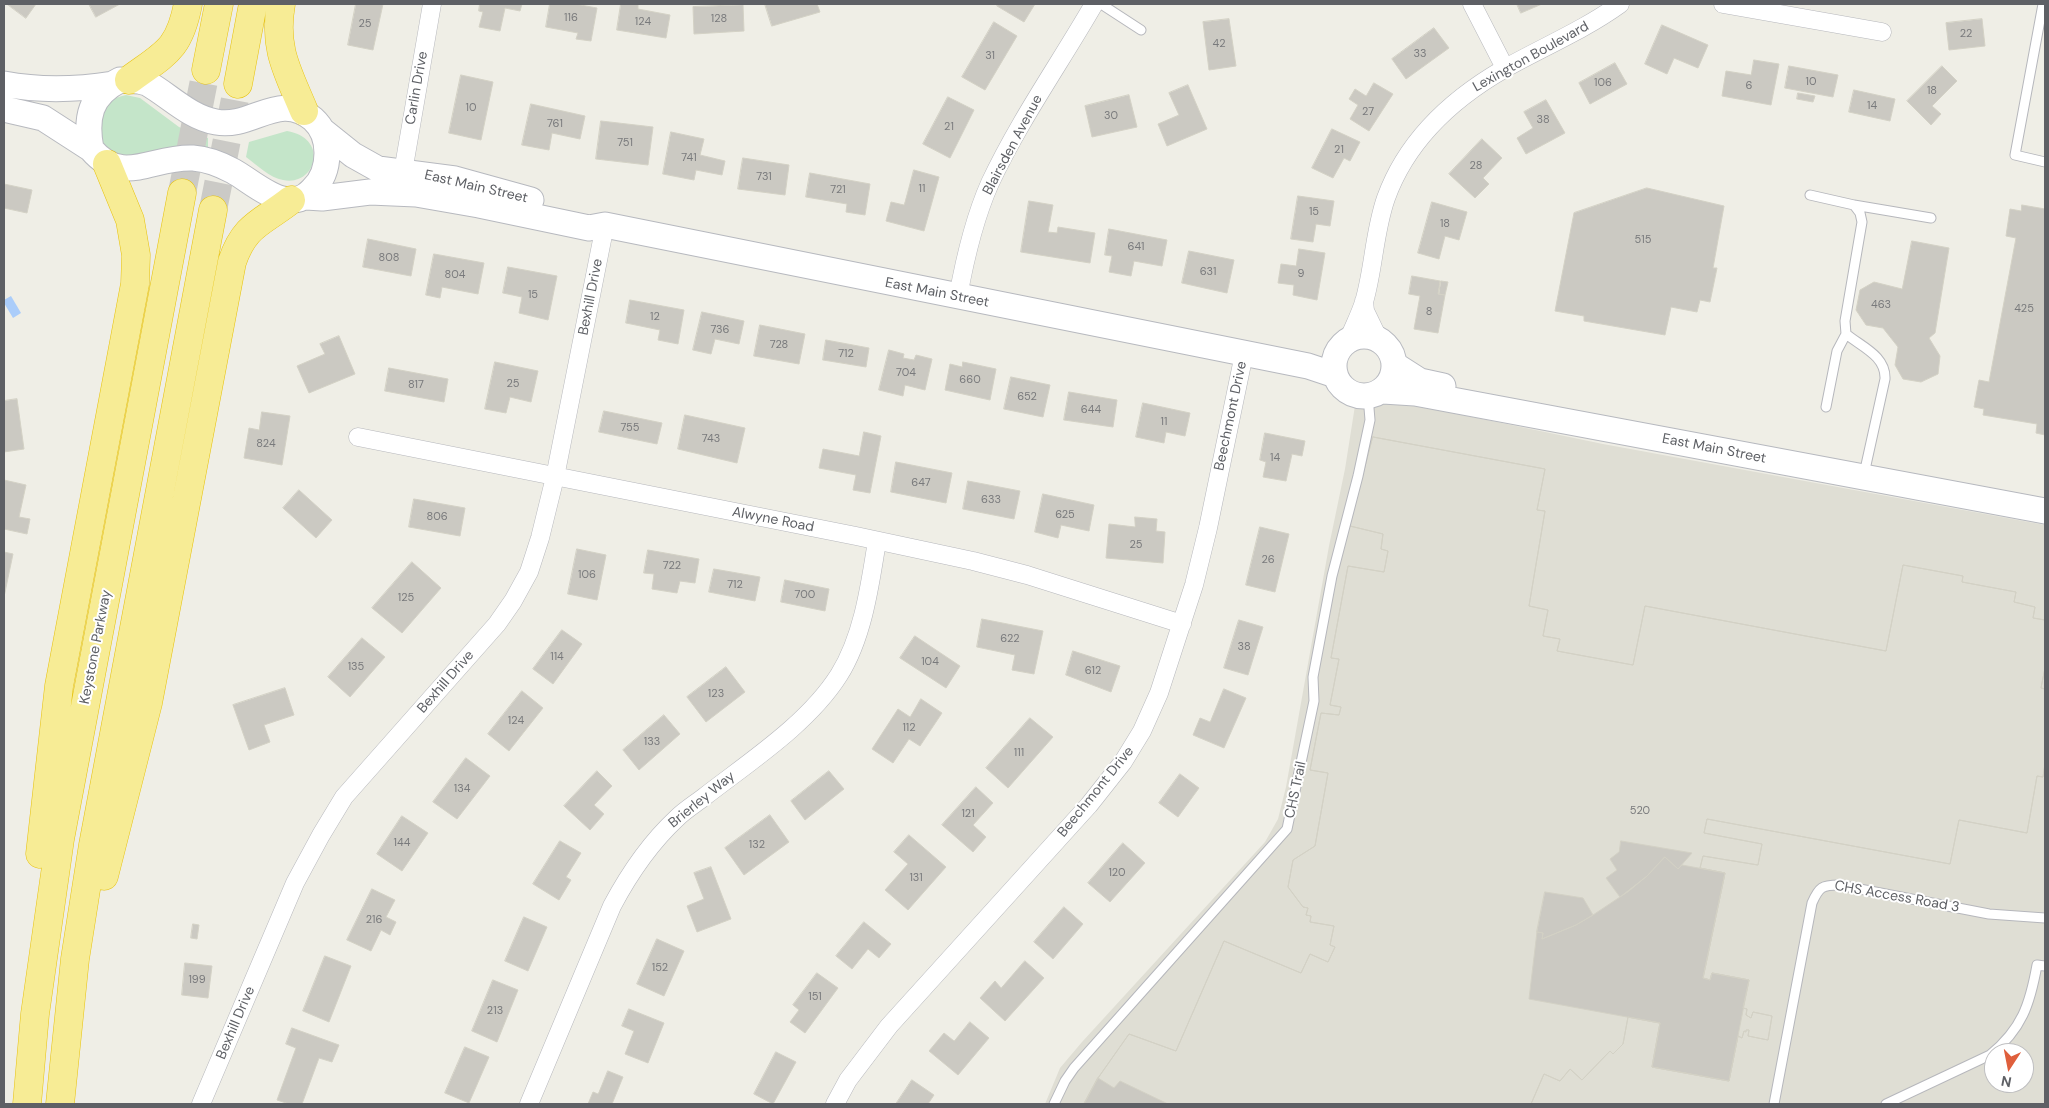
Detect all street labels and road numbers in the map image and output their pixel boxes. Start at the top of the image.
street label: Lexington Boulevard [1470,18,1592,96]
street label: Carlin Drive [402,50,432,126]
street label: Blairsden Avenue [980,92,1046,198]
street label: East Main Street [423,167,529,207]
street label: Bexhill Drive [575,257,607,337]
street label: East Main Street [884,275,990,311]
street label: Beechmont Drive [1211,360,1251,472]
street label: East Main Street [1661,431,1767,467]
street label: Alwyne Road [731,504,815,536]
street label: Keystone Parkway [77,588,115,706]
street label: Bexhill Drive [414,647,478,717]
street label: Beechmont Drive [1054,743,1138,841]
street label: CHS Trail [1282,760,1310,820]
street label: Brierley Way [665,768,739,832]
street label: CHS Access Road 3 [1833,878,1961,916]
street label: Bexhill Drive [213,984,259,1062]

